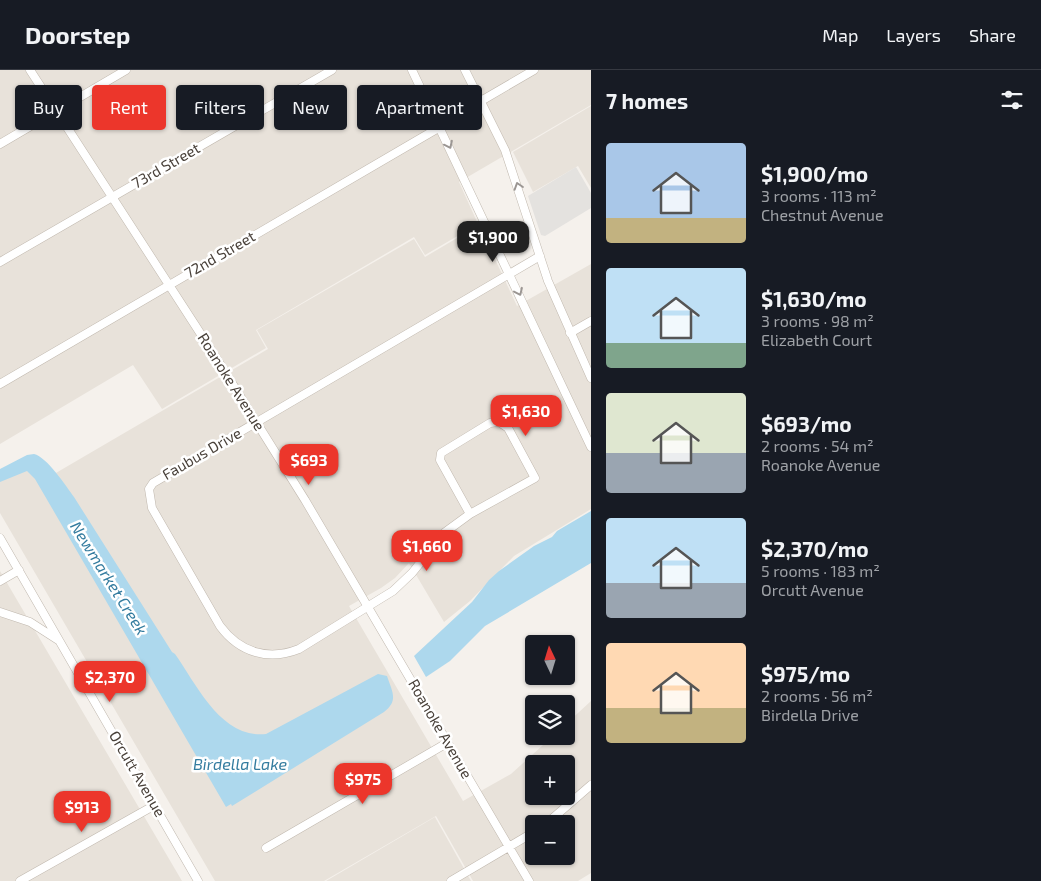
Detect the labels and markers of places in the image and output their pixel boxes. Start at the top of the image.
pin: $1,900 [452,220,534,263]
pin: $1,630 [485,394,567,437]
pin: $693 [279,444,339,486]
pin: $1,660 [386,530,468,572]
pin: $2,370 [69,660,151,703]
pin: $975 [333,762,393,805]
pin: $913 [52,790,112,833]

